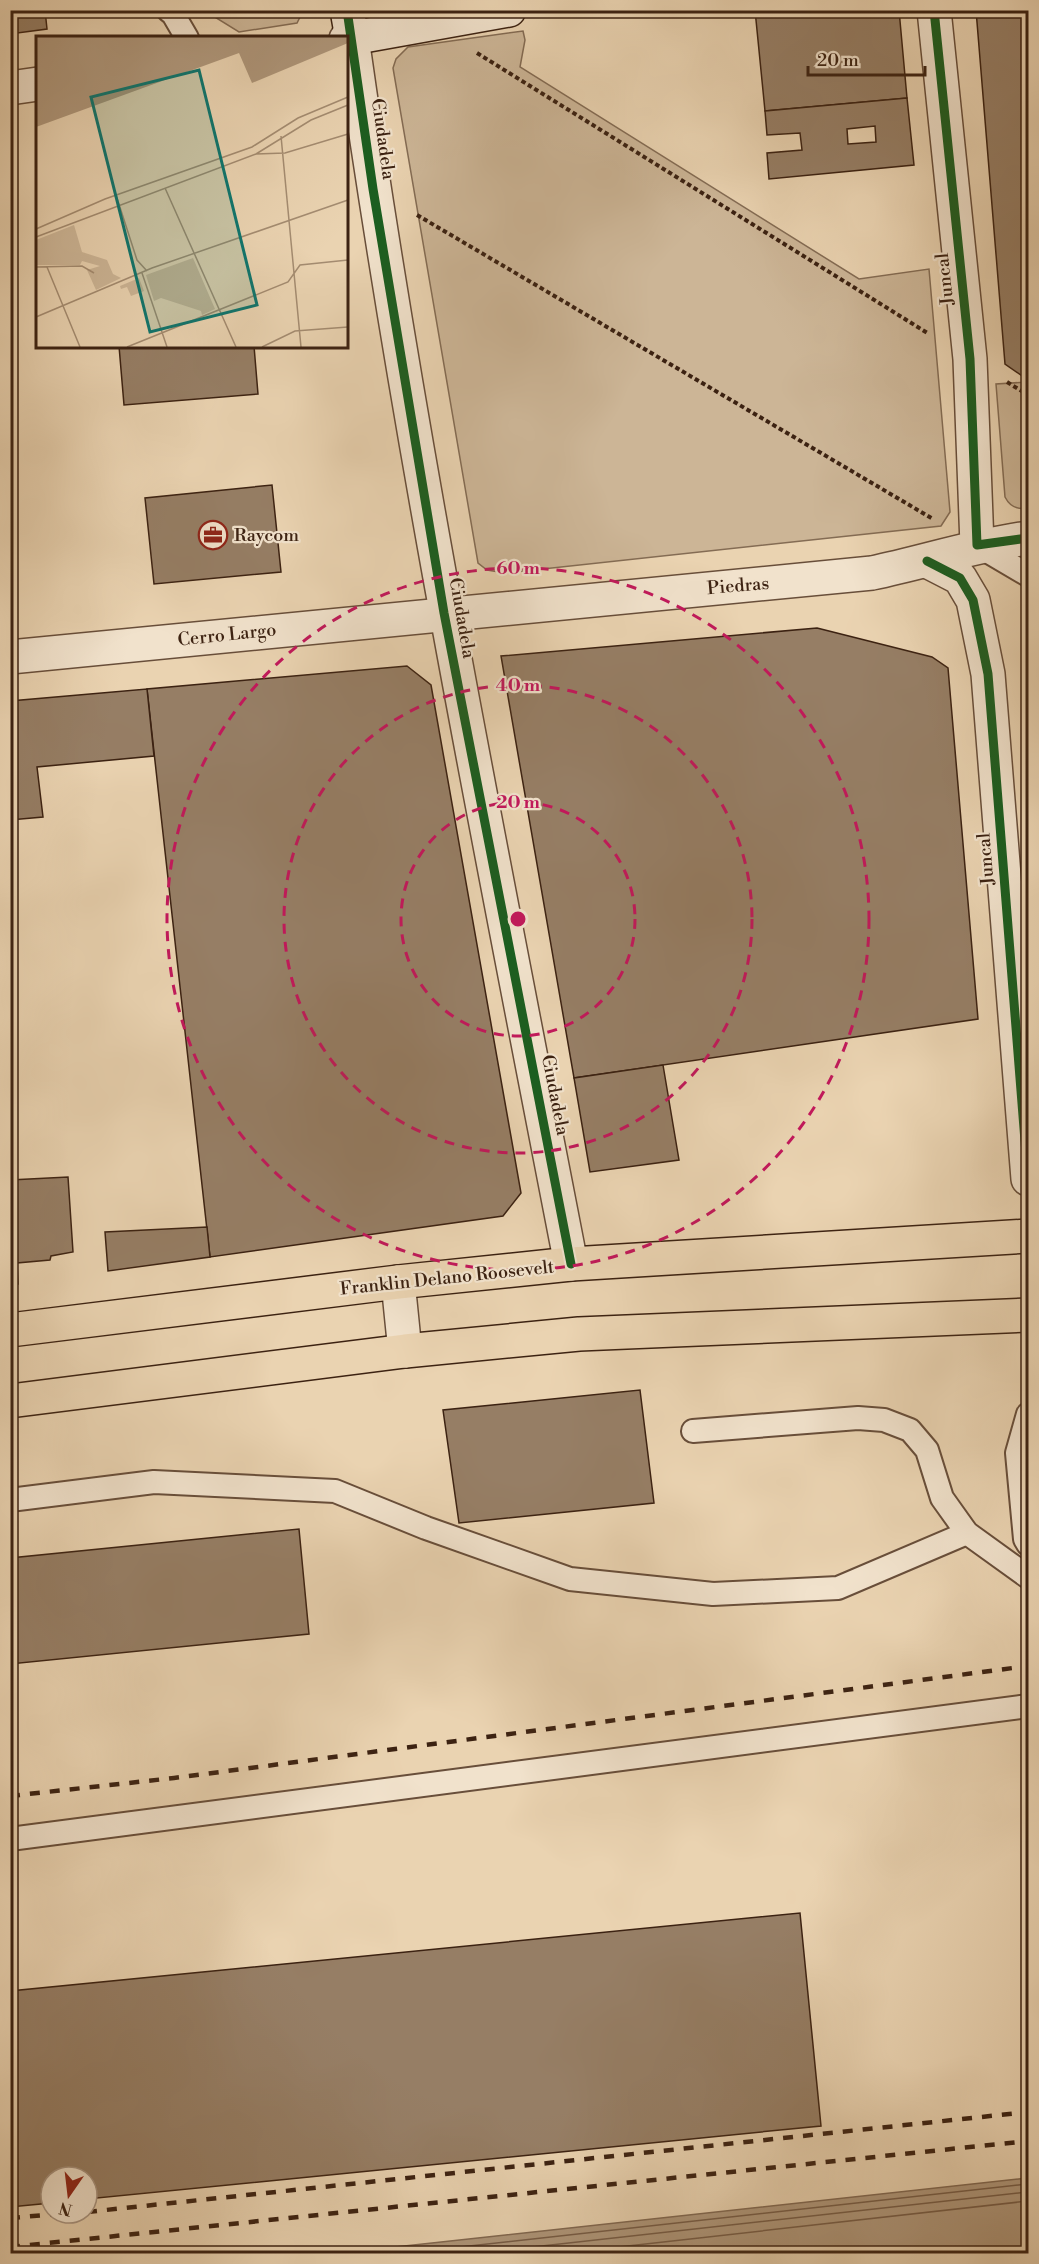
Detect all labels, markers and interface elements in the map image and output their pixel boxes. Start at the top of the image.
inset map [36,36,348,348]
scale bar [808,39,925,77]
text: 20 m [817,49,859,72]
street label: Ciudadela [366,97,400,182]
street label: Juncal [931,251,959,307]
office icon: Raycom [197,519,229,551]
place label: Raycom [234,524,299,547]
text: 60 m [496,557,540,580]
street label: Piedras [706,572,770,600]
street label: Ciudadela [444,576,481,661]
street label: Cerro Largo [177,618,277,652]
text: 40 m [496,674,541,697]
text: 20 m [496,791,540,814]
street label: Juncal [972,831,1000,887]
centre of rings [508,909,528,929]
street label: Ciudadela [536,1053,574,1138]
street label: Franklin Delano Roosevelt [339,1255,556,1301]
north arrow [39,2165,99,2225]
text: N [57,2197,74,2220]

